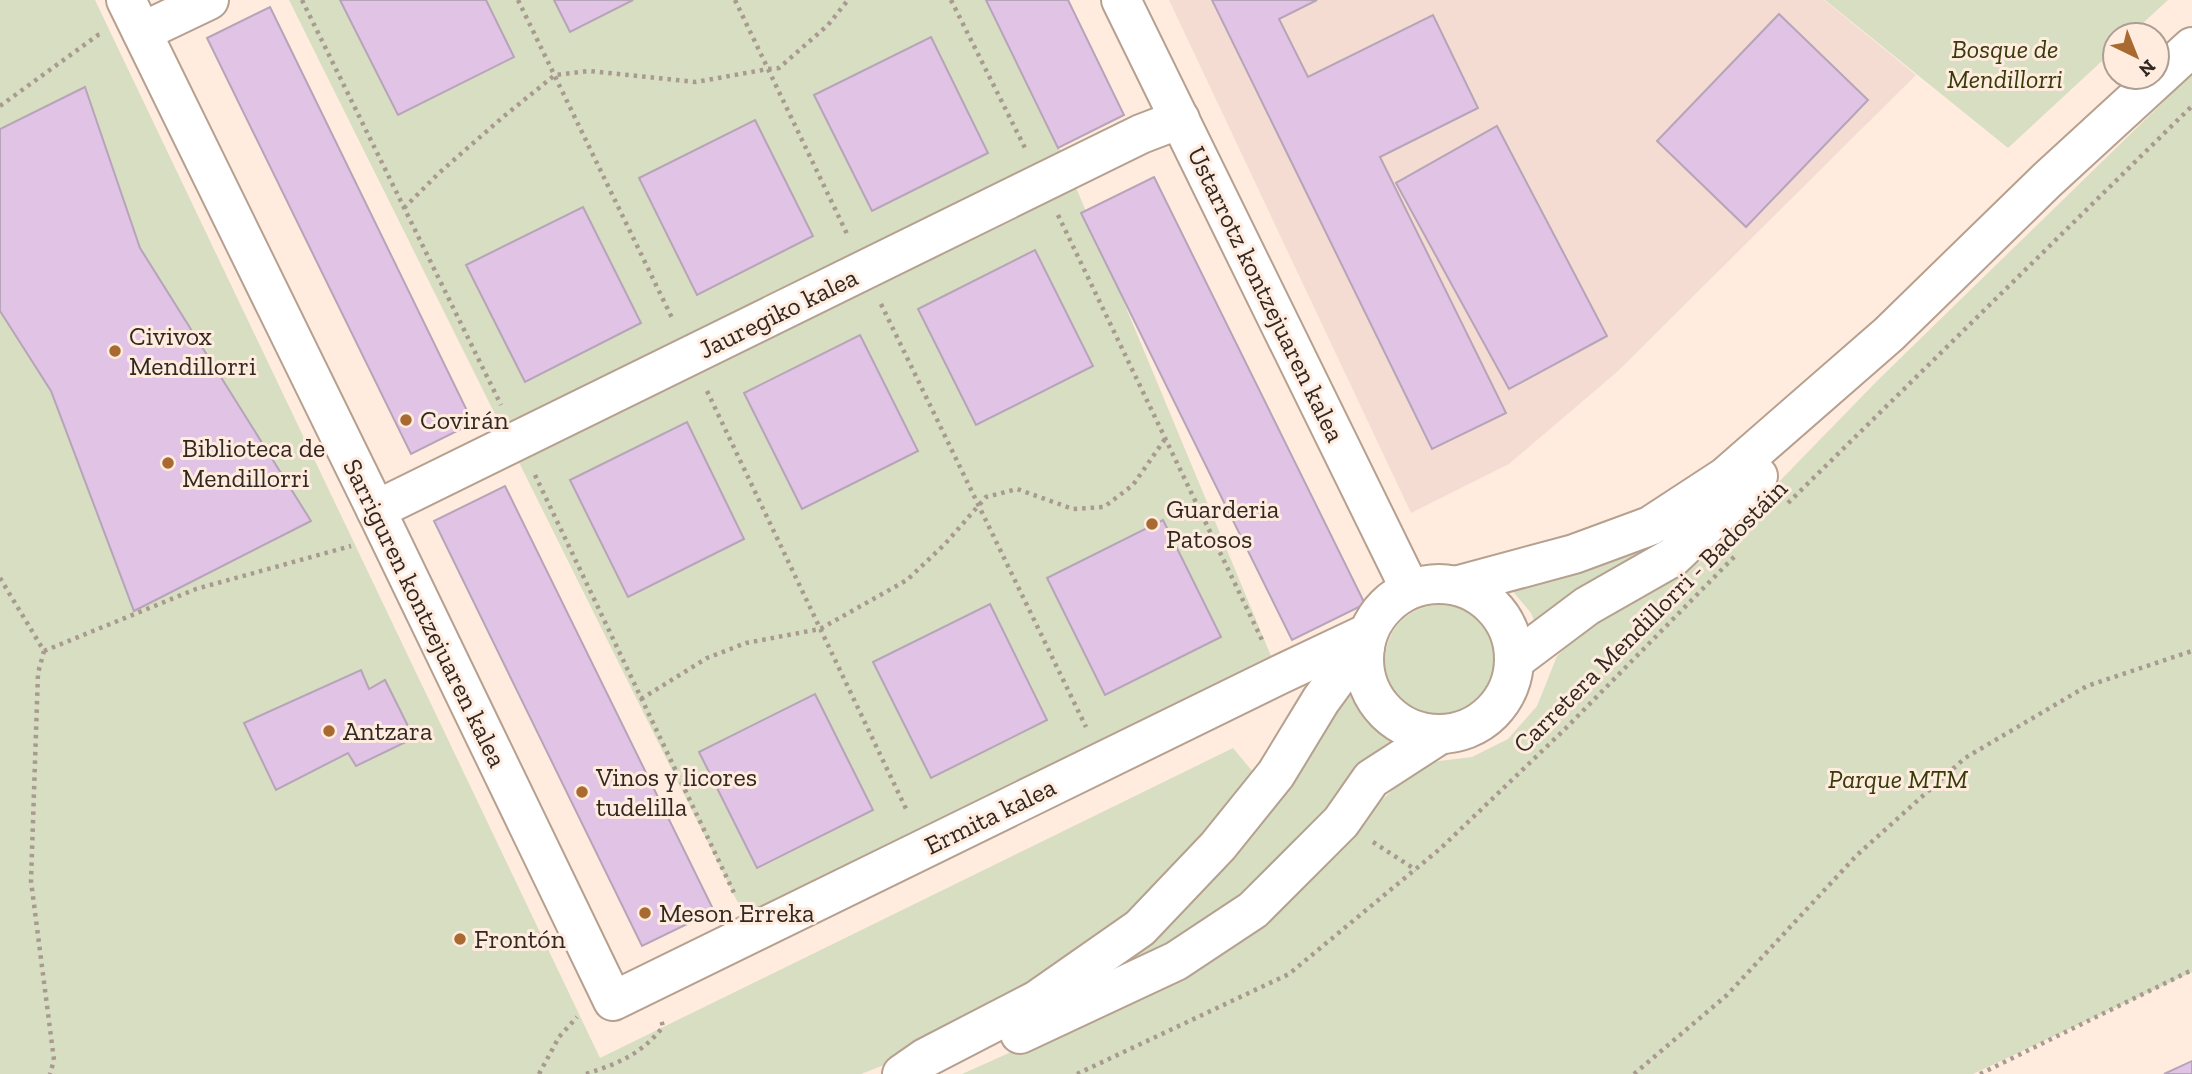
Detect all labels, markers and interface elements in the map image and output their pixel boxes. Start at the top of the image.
north arrow [2101,21,2171,91]
park label: Bosque de Mendillorri [1947,33,2063,95]
text: N [2134,55,2160,81]
street label: Ustarrotz kontzejuaren kalea [1180,141,1352,447]
street label: Jauregiko kalea [693,260,863,365]
place label: Civivox Mendillorri [129,320,256,382]
marker: Civivox Mendillorri [107,343,123,359]
place label: Covirán [420,404,509,436]
marker: Covirán [398,412,414,428]
place label: Biblioteca de Mendillorri [182,432,325,494]
street label: Sarriguren kontzejuaren kalea [336,454,514,773]
marker: Biblioteca de Mendillorri [160,455,176,471]
street label: Carretera Mendillorri - Badostáin [1506,472,1794,760]
place label: Guarderia Patosos [1166,493,1280,555]
marker: Guarderia Patosos [1144,516,1160,532]
place label: Antzara [343,715,433,747]
marker: Antzara [321,723,337,739]
place label: Vinos y licores tudelilla [595,761,757,823]
park label: Parque MTM [1828,763,1969,795]
street label: Ermita kalea [919,770,1061,861]
marker: Vinos y licores tudelilla [574,784,590,800]
place label: Meson Erreka [659,897,815,929]
marker: Meson Erreka [637,905,653,921]
place label: Frontón [474,923,566,955]
marker: Frontón [452,931,468,947]

